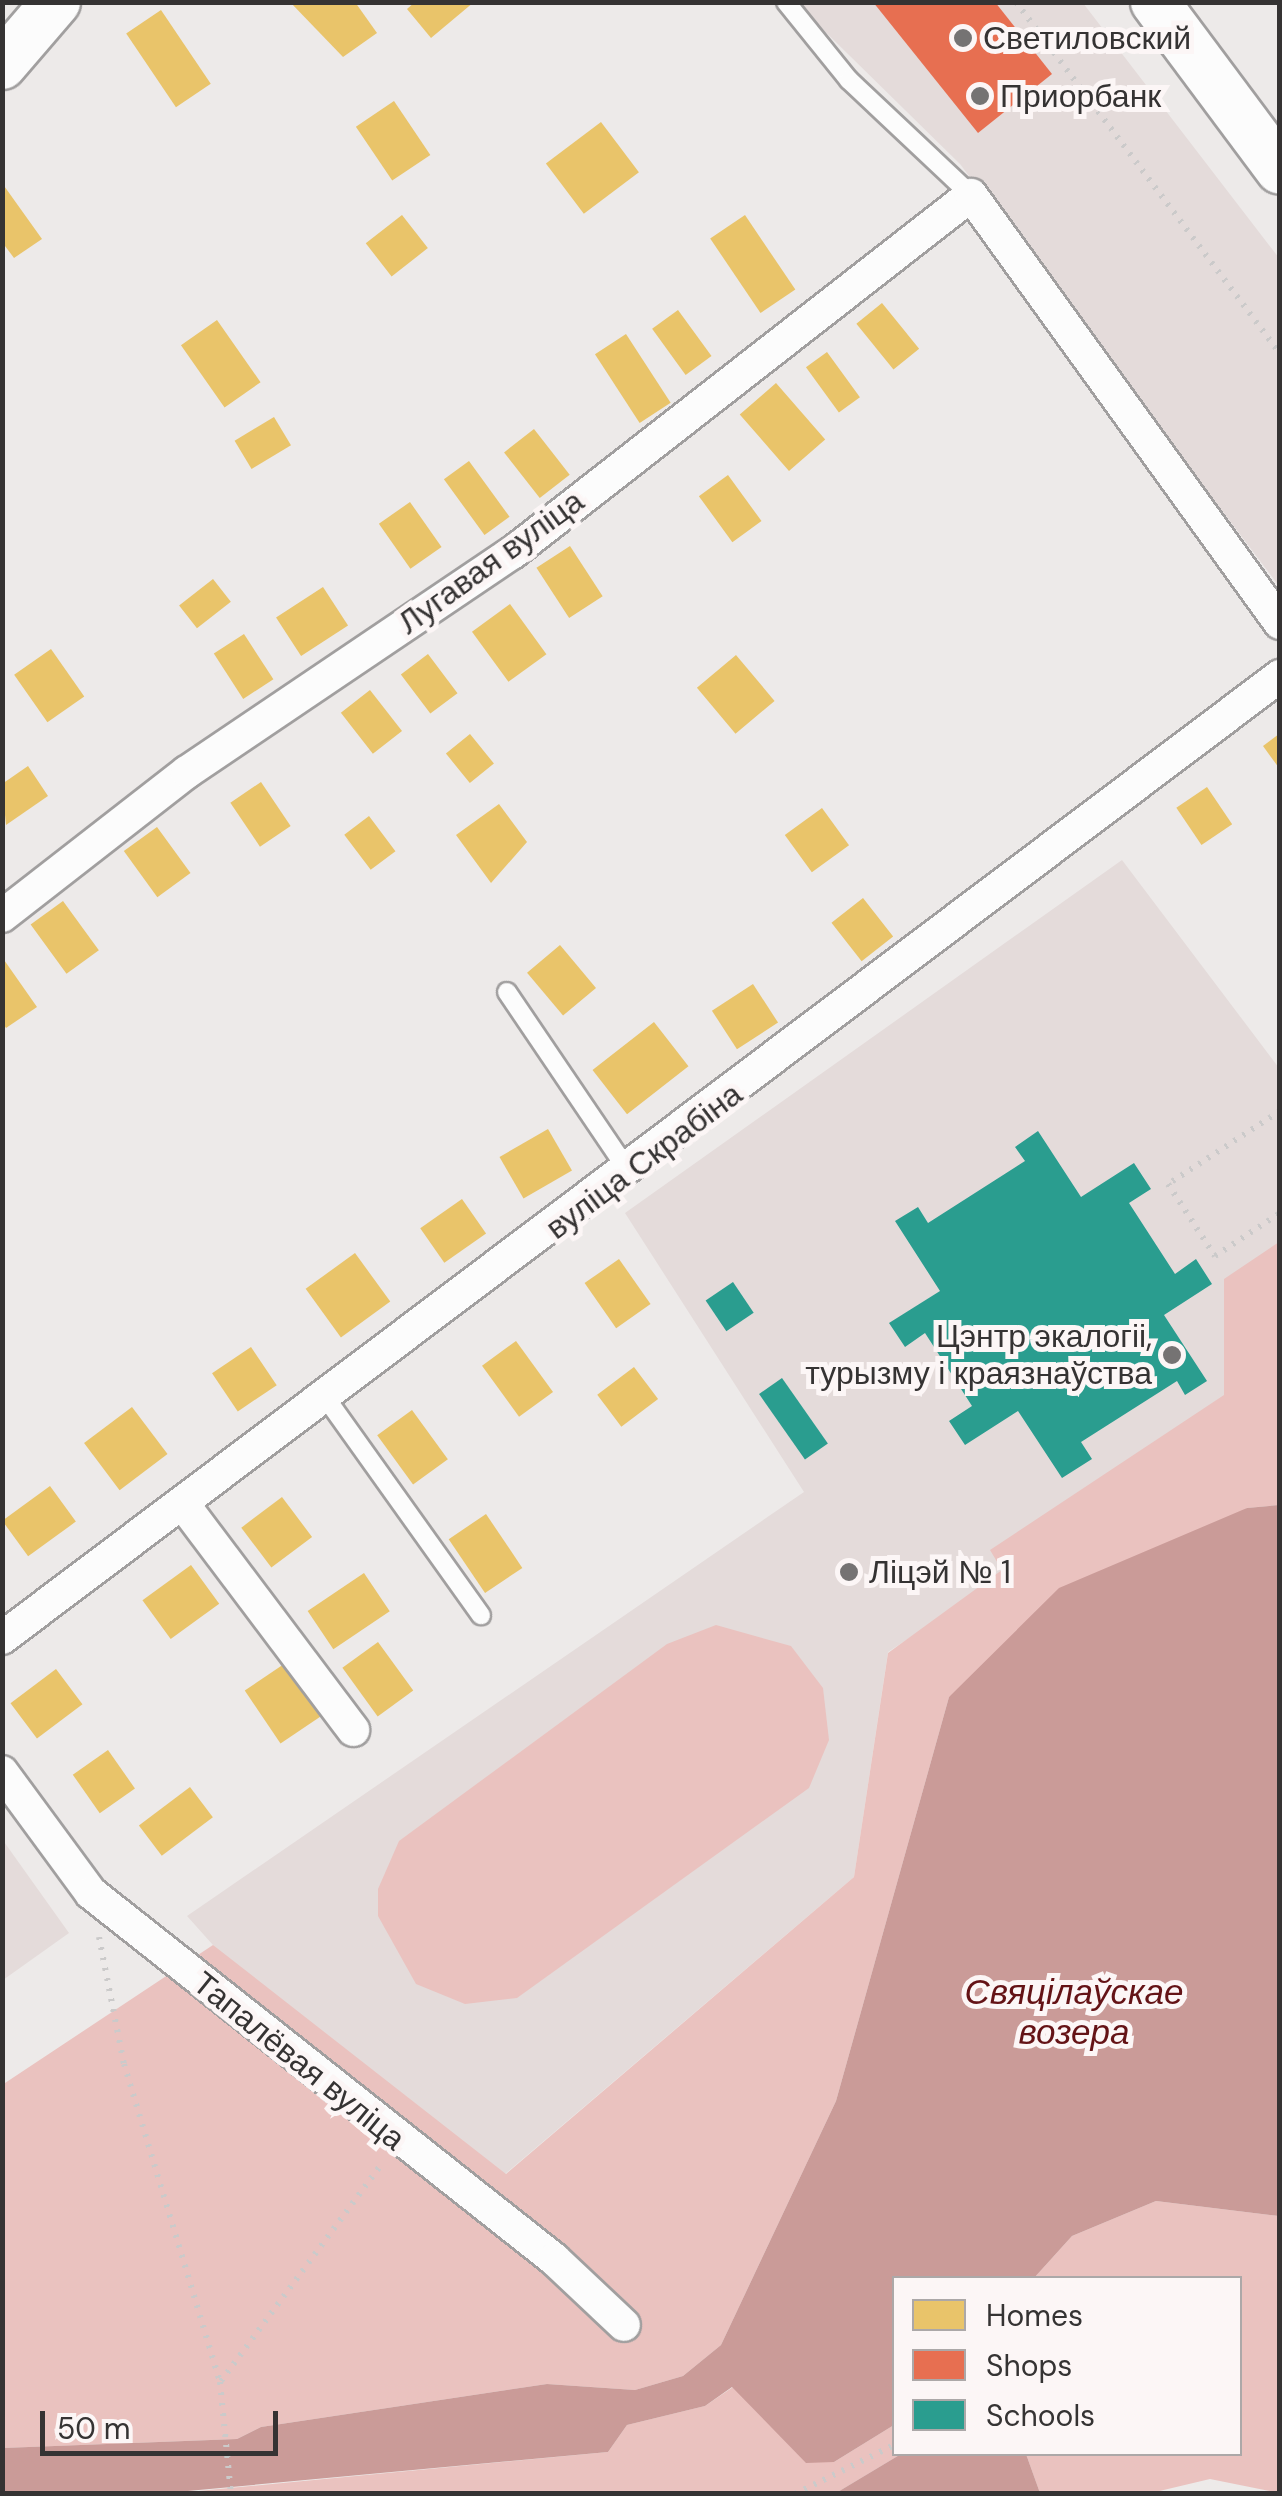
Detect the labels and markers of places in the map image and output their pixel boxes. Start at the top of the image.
place label: Светиловский [983,19,1191,57]
marker: Светиловский [952,27,974,49]
place label: Приорбанк [1000,77,1161,115]
marker: Приорбанк [969,85,991,107]
place label: Цэнтр экалогіі, турызму і краязнаўства [805,1318,1152,1393]
marker: Цэнтр экалогіі, турызму і краязнаўства [1161,1344,1183,1366]
place label: Ліцэй № 1 [869,1553,1011,1591]
marker: Ліцэй № 1 [838,1561,860,1583]

